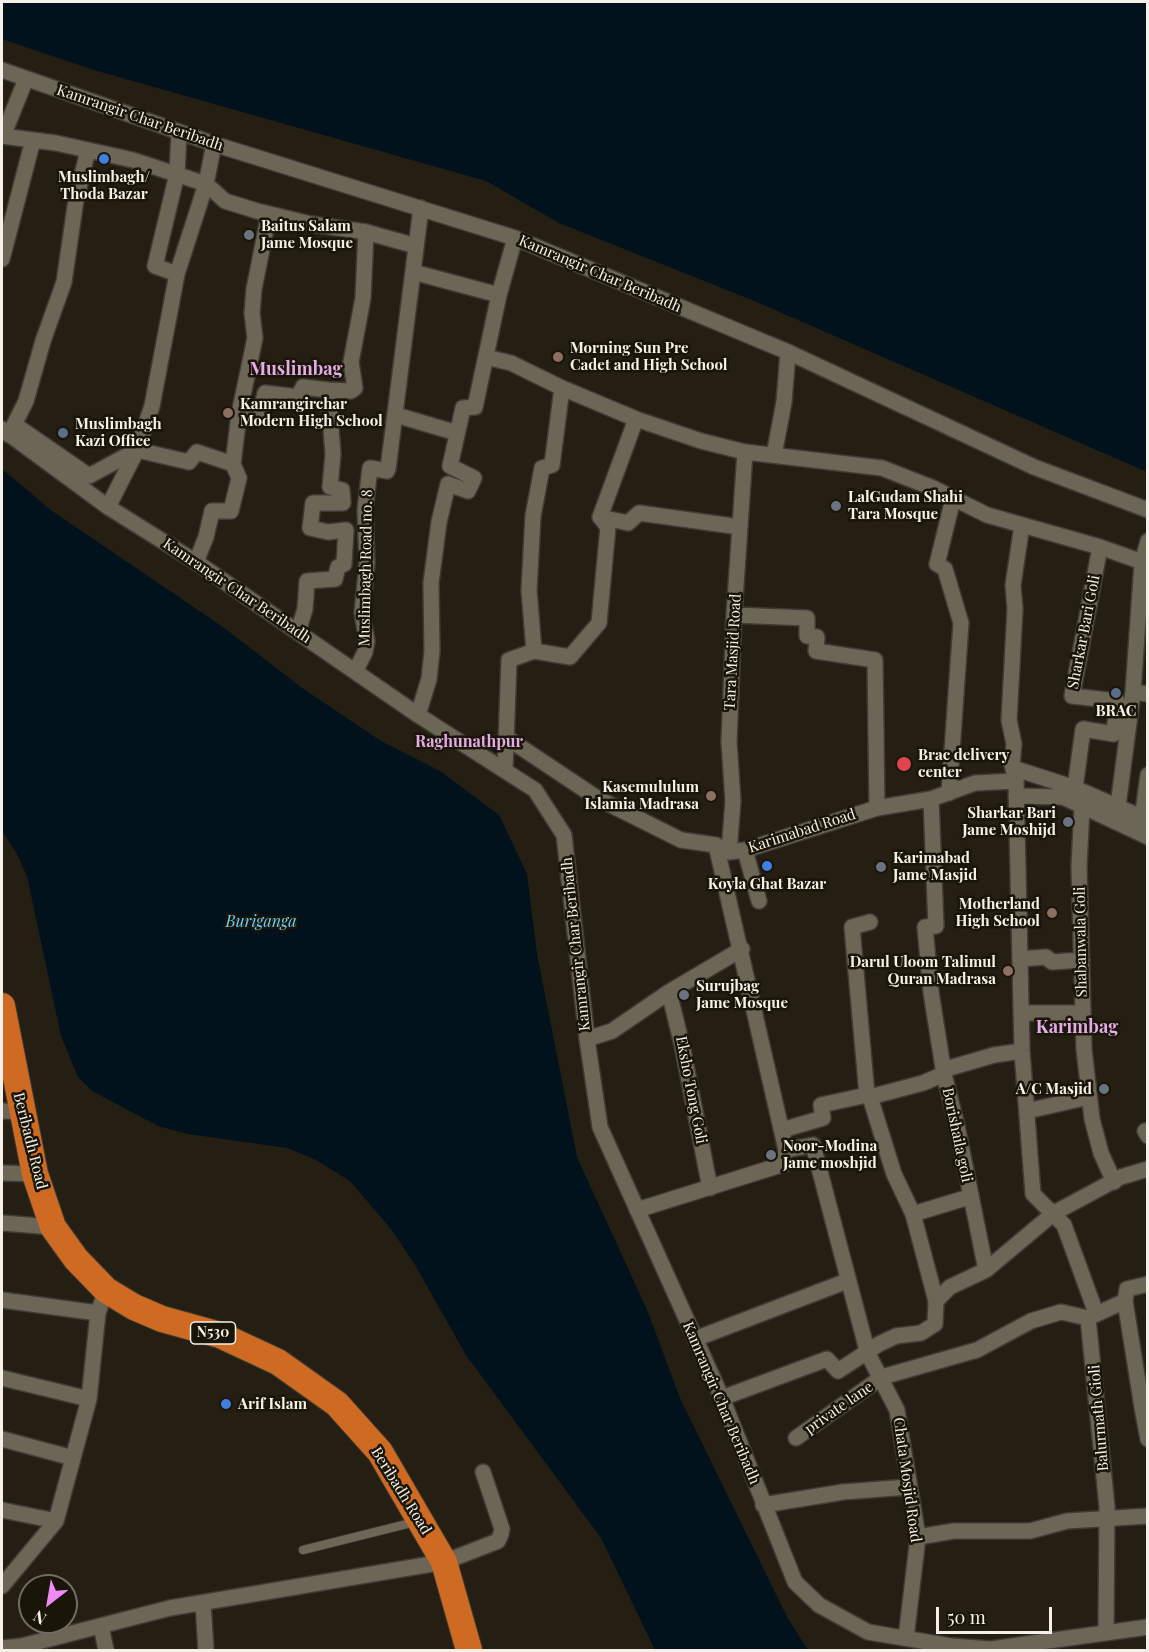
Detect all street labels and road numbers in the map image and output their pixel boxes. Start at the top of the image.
street label: Kamrangir Char Beribadh [54,81,226,155]
street label: Kamrangir Char Beribadh [516,232,684,316]
street label: Muslimbagh Road no. 8 [356,489,376,647]
street label: Kamrangir Char Beribadh [160,535,314,647]
street label: Sharkar Bari Goli [1064,574,1104,690]
street label: Tara Masjid Road [721,593,745,711]
street label: Karimabad Road [746,805,858,857]
street label: Kamrangir Char Beribadh [558,856,594,1032]
street label: Shabanwala Goli [1071,886,1091,998]
street label: Eksho Tong Goli [672,1035,710,1145]
street label: Borishaila goli [938,1086,976,1184]
street label: Beribadh Road [9,1091,51,1191]
street label: Kamrangir Char Beribadh [679,1319,763,1487]
road number: N530 [190,1322,236,1344]
street label: Balurmath Gioli [1085,1364,1113,1472]
street label: private lane [801,1378,877,1438]
street label: Chata Mosjid Road [889,1416,925,1544]
street label: Beribadh Road [367,1444,435,1538]

